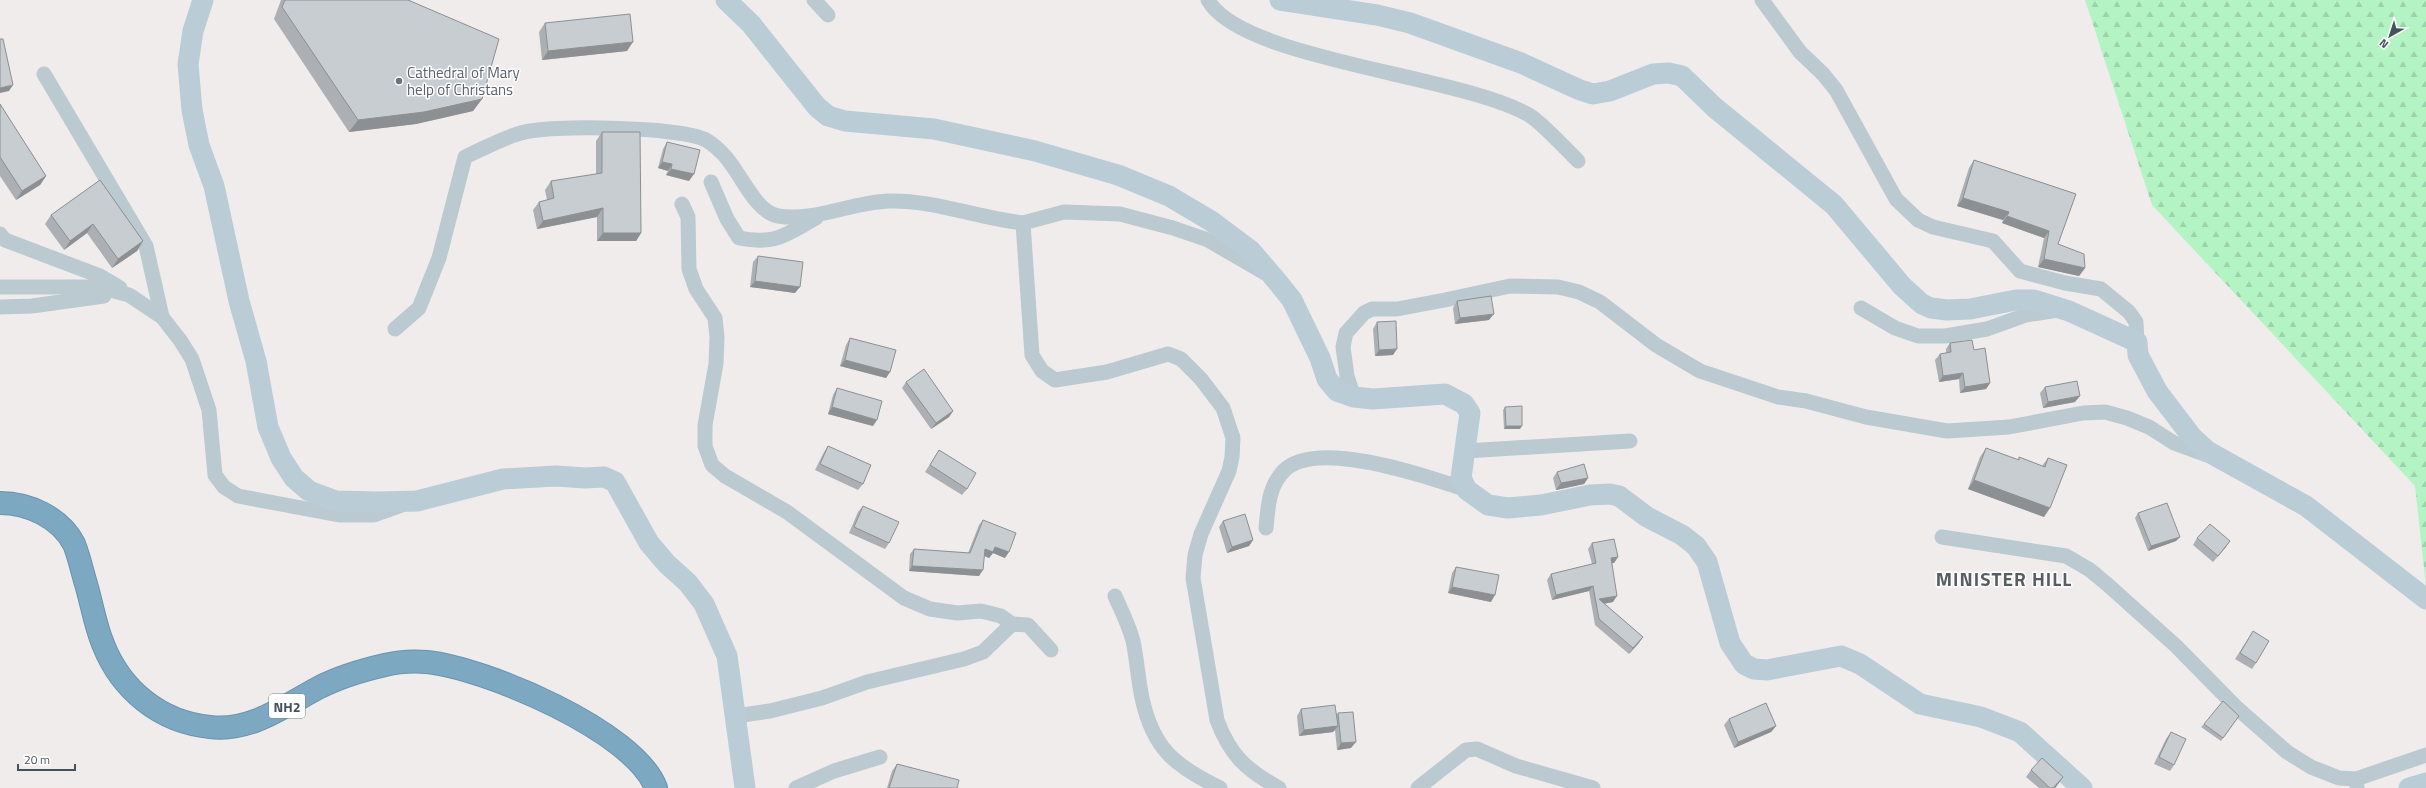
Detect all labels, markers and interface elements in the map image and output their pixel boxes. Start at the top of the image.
north arrow [2370,16,2410,56]
text: N [2376,35,2392,52]
place label: Cathedral of Mary help of Christans [407,61,520,101]
marker: Cathedral of Mary help of Christans [394,76,404,86]
district label: MINISTER HILL [1936,564,2072,593]
road number: NH2 [269,694,305,718]
scale bar [18,746,75,772]
text: 20 m [24,750,50,769]

